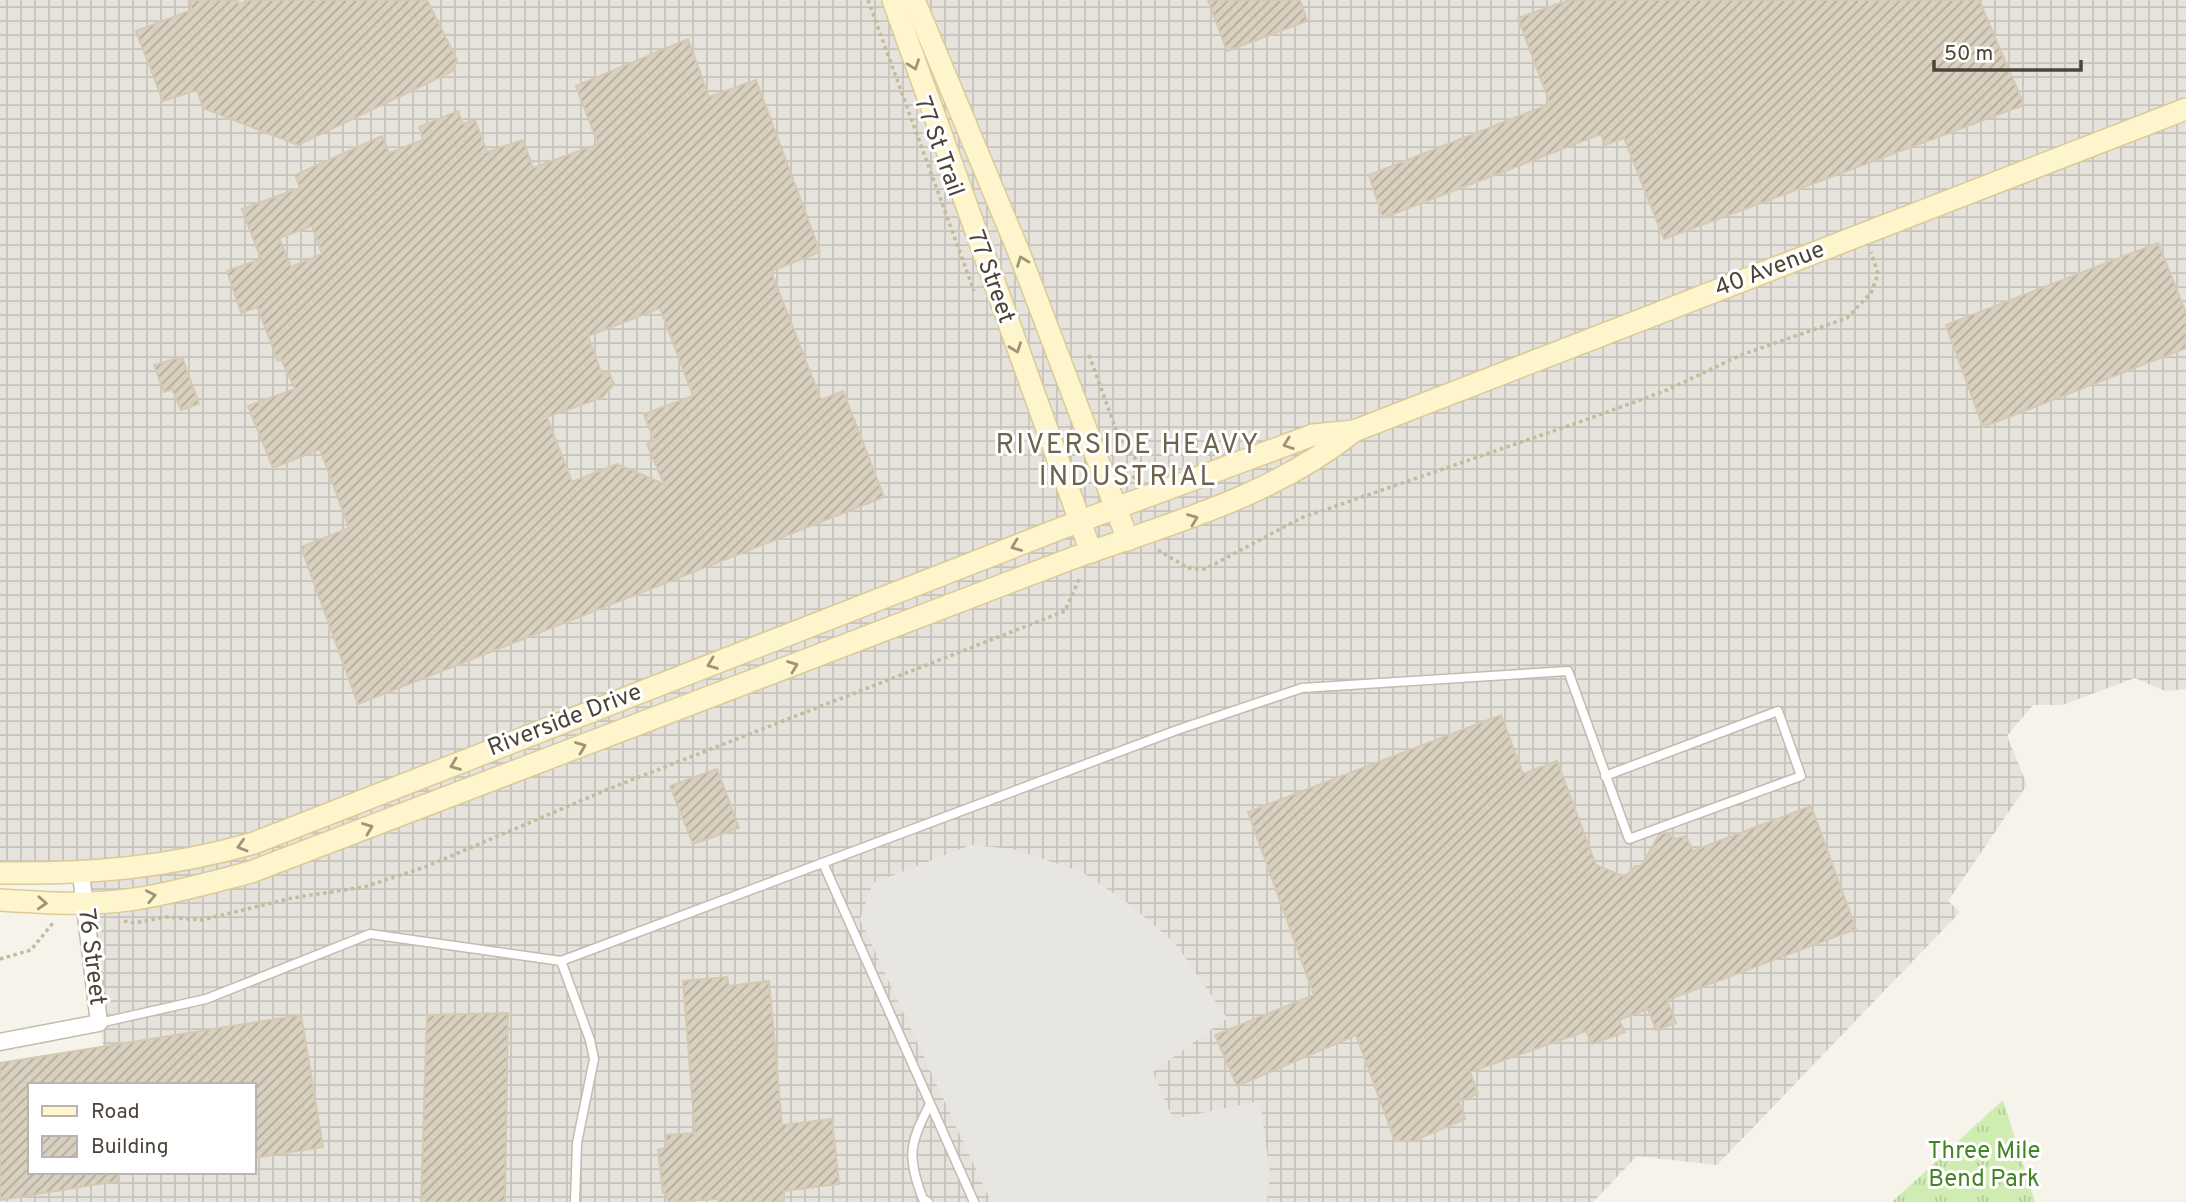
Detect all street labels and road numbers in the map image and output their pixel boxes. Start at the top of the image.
street label: 77 St Trail [906,93,970,201]
street label: 77 Street [959,226,1021,328]
street label: 40 Avenue [1711,235,1829,305]
street label: Riverside Drive [484,678,646,764]
street label: 76 Street [70,907,112,1007]

